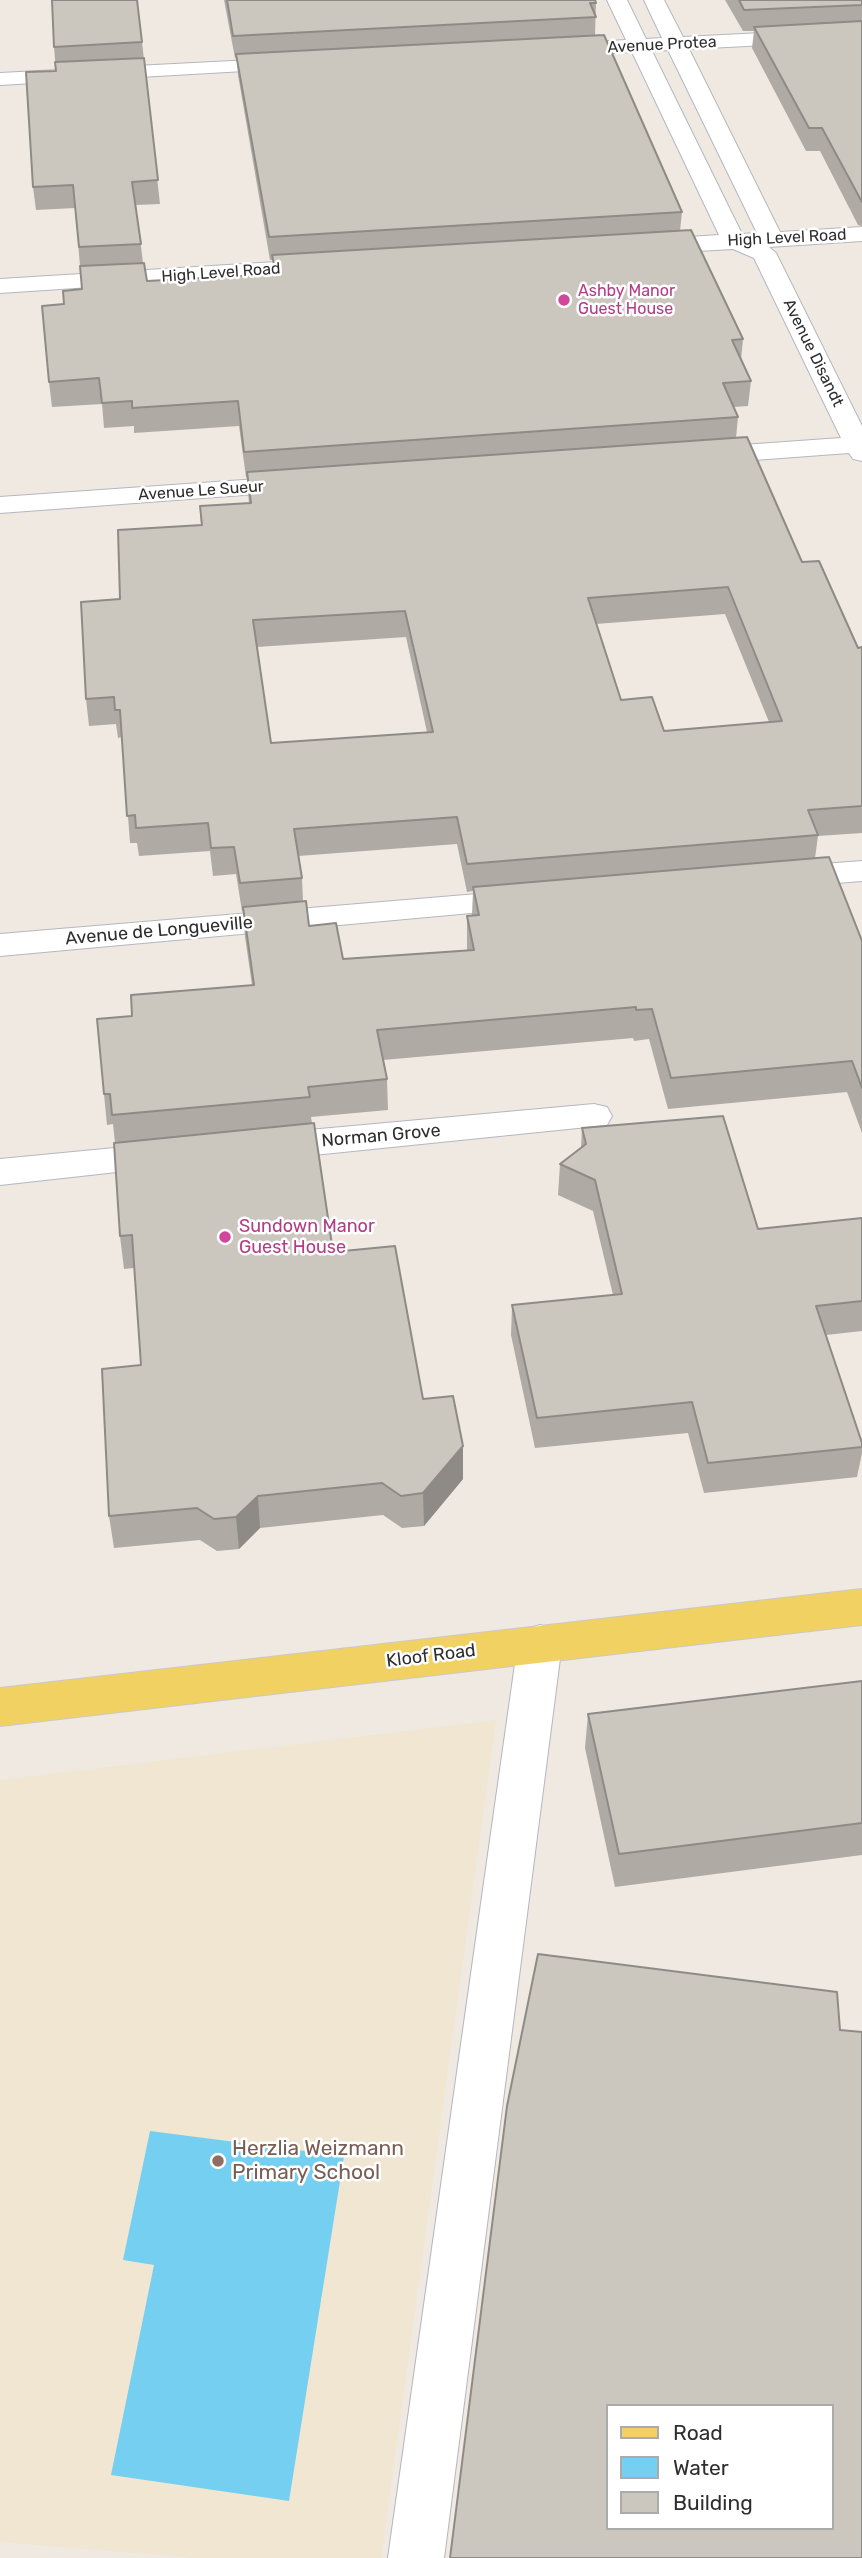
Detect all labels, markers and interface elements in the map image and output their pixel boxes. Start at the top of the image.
street label: Avenue Protea [607,33,717,57]
street label: High Level Road [727,225,847,251]
street label: High Level Road [161,259,281,287]
place label: Ashby Manor Guest House [578,281,675,319]
marker: Ashby Manor Guest House [556,292,572,308]
street label: Avenue Disandt [779,296,847,410]
street label: Avenue Le Sueur [138,477,264,505]
street label: Avenue de Longueville [64,912,254,950]
street label: Norman Grove [320,1120,442,1152]
place label: Sundown Manor Guest House [239,1216,375,1258]
marker: Sundown Manor Guest House [217,1229,233,1245]
street label: Kloof Road [385,1640,477,1672]
place label: Herzlia Weizmann Primary School [232,2136,404,2186]
marker: Herzlia Weizmann Primary School [210,2153,226,2169]
legend [606,2404,834,2530]
text: Road [673,2420,723,2445]
text: Water [673,2455,729,2480]
text: Building [673,2490,753,2515]

